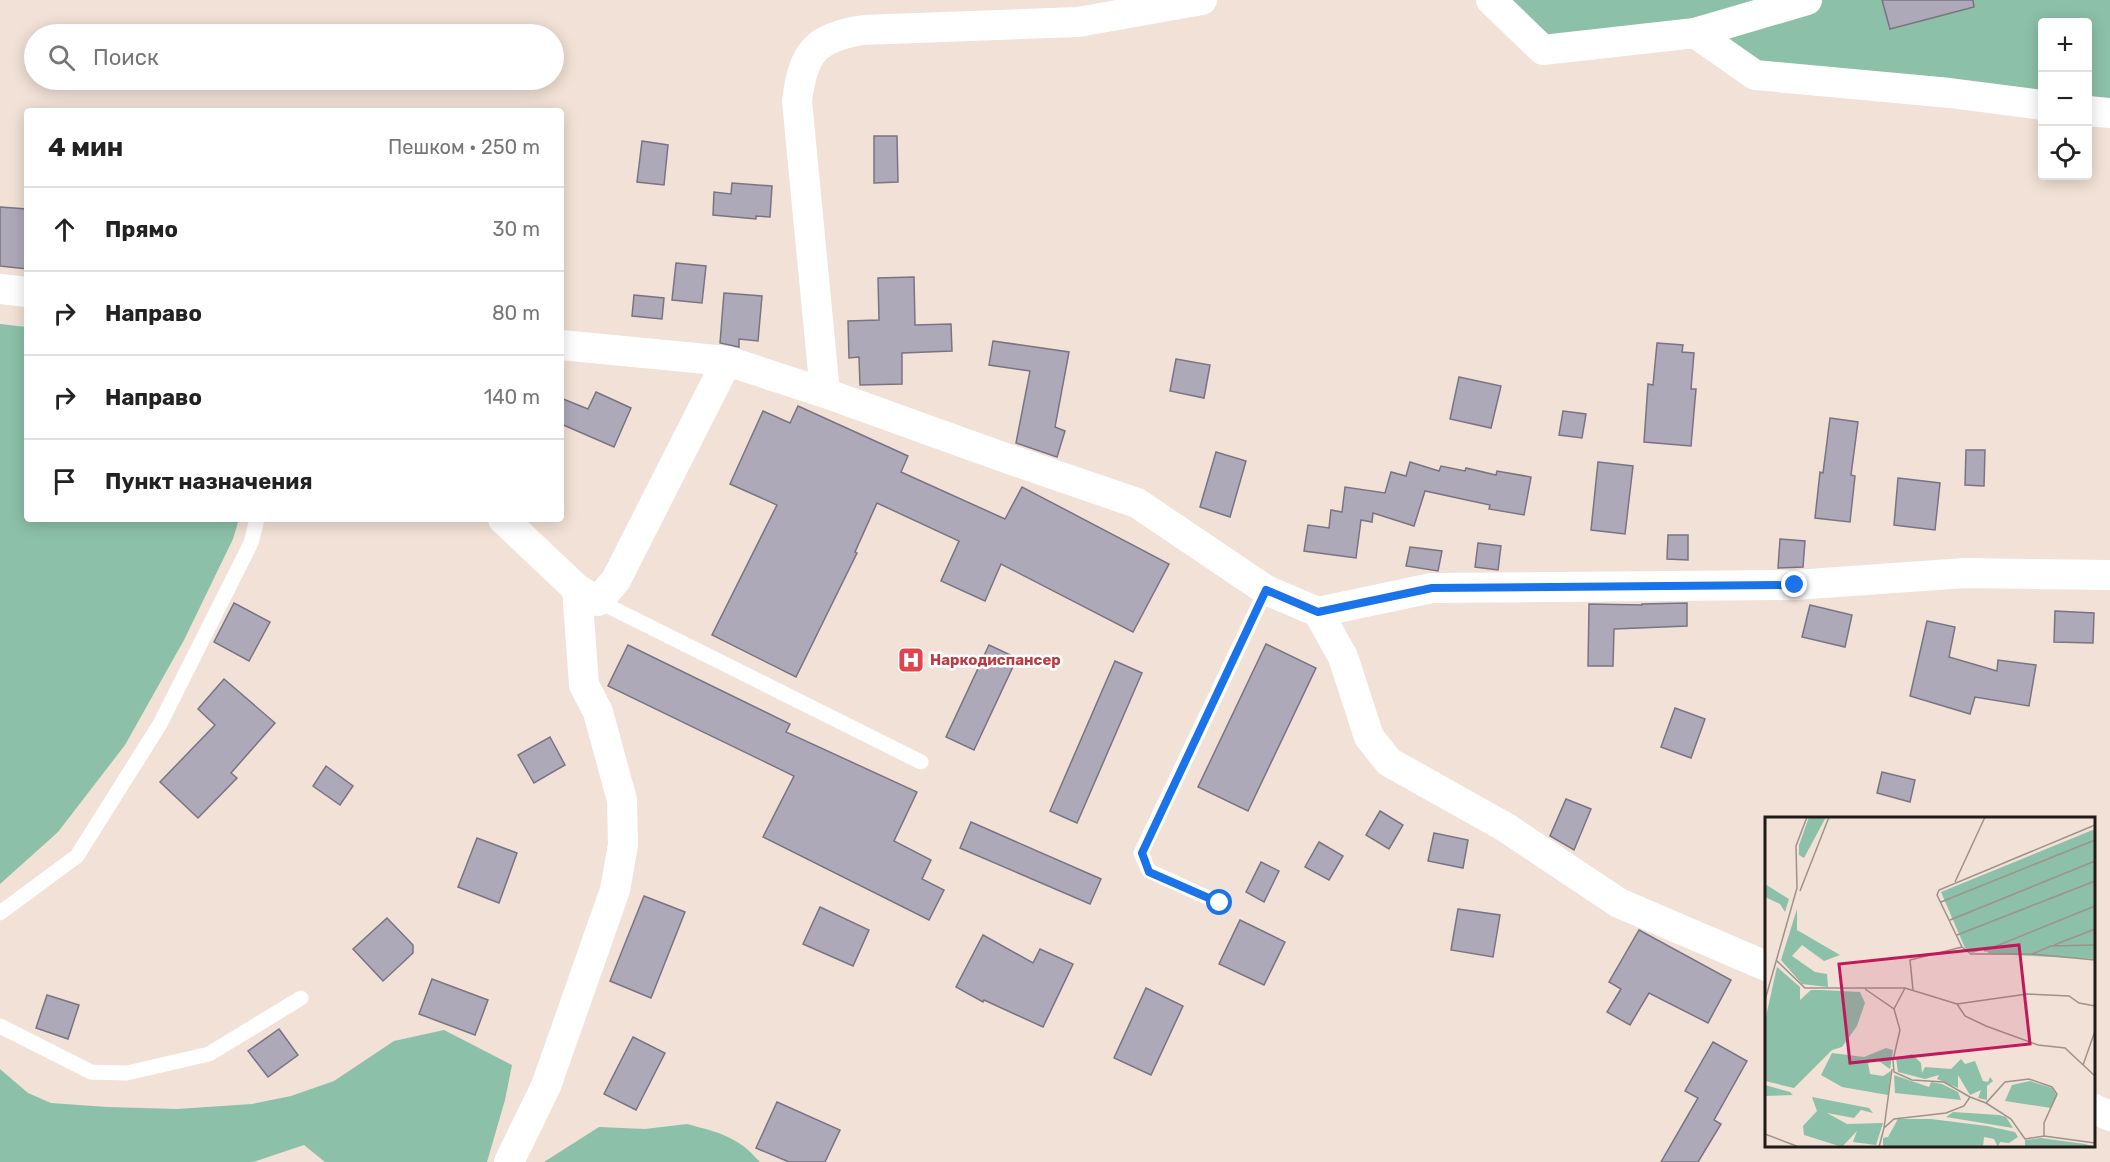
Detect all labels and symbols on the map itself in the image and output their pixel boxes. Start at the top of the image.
route end [1781,571,1807,597]
hospital icon: Наркодиспансер [896,645,926,675]
place label: Наркодиспансер [930,651,1061,669]
inset map [1765,817,2095,1147]
route start [1206,889,1232,915]

